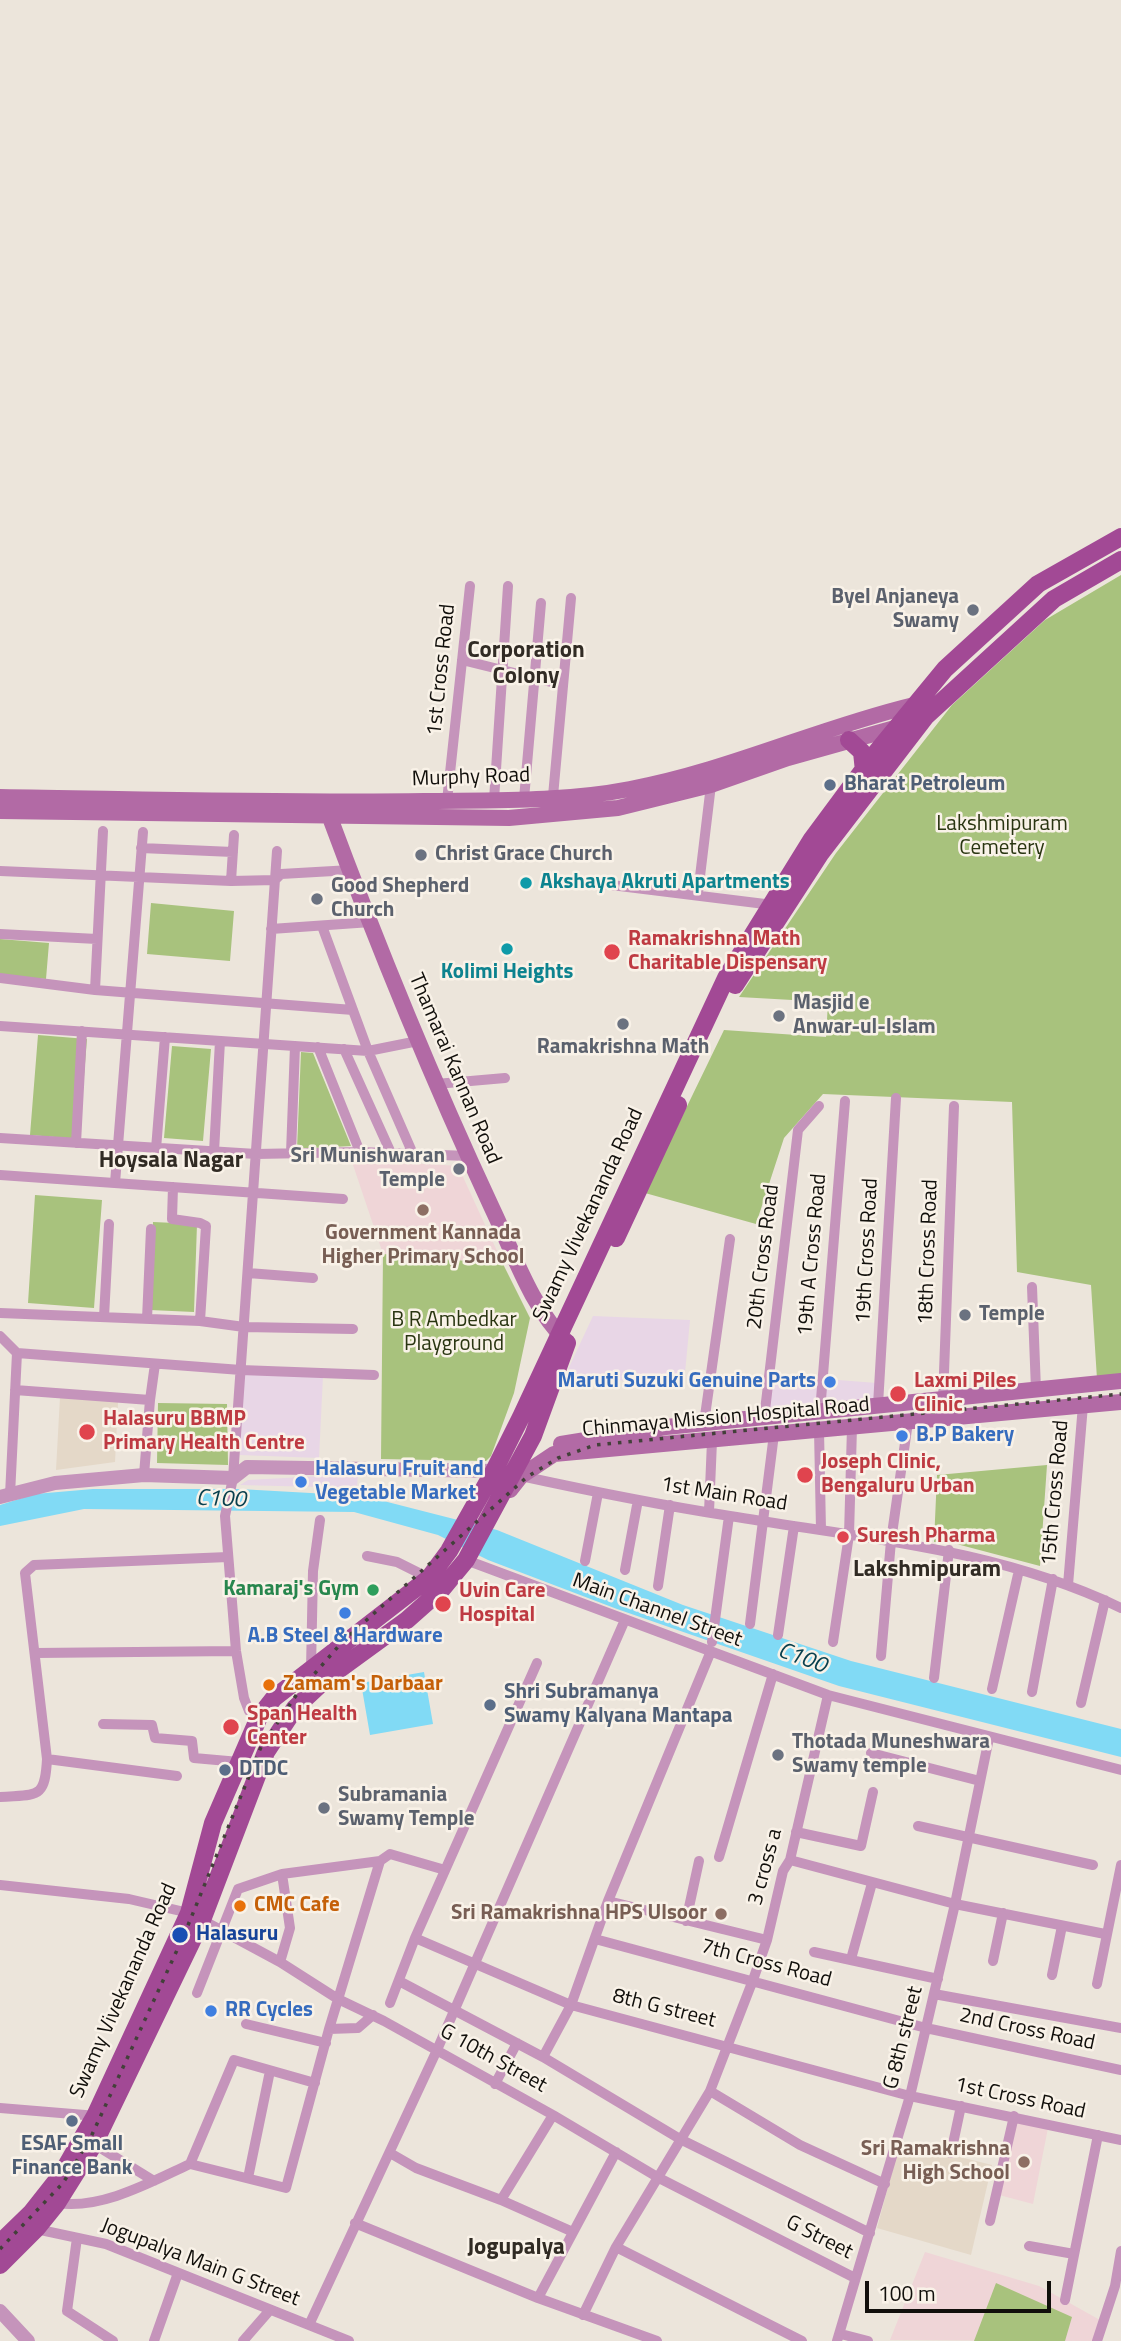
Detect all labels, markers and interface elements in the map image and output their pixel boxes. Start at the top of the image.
place label: Byel Anjaneya Swamy [831,585,959,635]
marker: Byel Anjaneya Swamy [965,602,981,618]
street label: 1st Cross Road [423,603,461,737]
district label: Corporation Colony [467,637,585,691]
street label: Murphy Road [411,763,531,793]
place label: Bharat Petroleum [844,772,1005,798]
marker: Bharat Petroleum [822,777,838,793]
park label: Lakshmipuram Cemetery [936,812,1068,862]
place label: Christ Grace Church [435,842,613,868]
marker: Christ Grace Church [413,847,429,863]
place label: Akshaya Akruti Apartments [540,870,790,896]
place label: Good Shepherd Church [331,874,469,924]
marker: Akshaya Akruti Apartments [518,875,534,891]
marker: Good Shepherd Church [309,891,325,907]
place label: Ramakrishna Math Charitable Dispensary [628,927,827,977]
marker: Kolimi Heights [499,941,515,957]
marker: Ramakrishna Math Charitable Dispensary [602,942,622,962]
place label: Kolimi Heights [441,960,573,986]
street label: Thamarai Kannan Road [402,970,506,1168]
place label: Masjid e Anwar-ul-Islam [793,991,936,1041]
marker: Masjid e Anwar-ul-Islam [771,1008,787,1024]
marker: Ramakrishna Math [615,1016,631,1032]
place label: Ramakrishna Math [537,1035,709,1061]
street label: Swamy Vivekananda Road [528,1104,650,1326]
place label: Sri Munishwaran Temple [291,1144,445,1194]
district label: Hoysala Nagar [99,1147,243,1175]
marker: Sri Munishwaran Temple [451,1161,467,1177]
street label: 19th A Cross Road [793,1173,833,1337]
street label: 19th Cross Road [852,1177,884,1325]
street label: 18th Cross Road [914,1179,944,1325]
street label: 20th Cross Road [743,1183,785,1331]
marker: Government Kannada Higher Primary School [415,1202,431,1218]
place label: Government Kannada Higher Primary School [322,1221,524,1271]
place label: Temple [979,1302,1045,1328]
marker: Temple [957,1307,973,1323]
park label: B R Ambedkar Playground [391,1308,517,1358]
place label: Maruti Suzuki Genuine Parts [558,1369,816,1395]
place label: Laxmi Piles Clinic [914,1369,1016,1419]
marker: Maruti Suzuki Genuine Parts [822,1374,838,1390]
marker: Laxmi Piles Clinic [888,1384,908,1404]
street label: Chinmaya Mission Hospital Road [581,1393,871,1443]
place label: Halasuru BBMP Primary Health Centre [103,1407,305,1457]
street label: 15th Cross Road [1037,1419,1075,1567]
marker: Halasuru BBMP Primary Health Centre [77,1422,97,1442]
place label: B.P Bakery [916,1423,1014,1449]
marker: B.P Bakery [894,1428,910,1444]
place label: Joseph Clinic, Bengaluru Urban [821,1450,975,1500]
place label: Halasuru Fruit and Vegetable Market [315,1457,484,1507]
marker: Joseph Clinic, Bengaluru Urban [795,1465,815,1485]
street label: 1st Main Road [659,1473,789,1517]
marker: Halasuru Fruit and Vegetable Market [293,1474,309,1490]
water label: C100 [195,1485,247,1515]
place label: Suresh Pharma [857,1524,996,1550]
marker: Suresh Pharma [835,1529,851,1545]
district label: Lakshmipuram [853,1556,1001,1584]
street label: Main Channel Street [569,1569,745,1653]
place label: Kamaraj's Gym [223,1577,359,1603]
place label: Uvin Care Hospital [459,1579,545,1629]
marker: Kamaraj's Gym [365,1582,381,1598]
marker: Uvin Care Hospital [433,1594,453,1614]
marker: A.B Steel & Hardware [337,1605,353,1621]
place label: A.B Steel & Hardware [247,1624,443,1650]
water label: C100 [774,1637,830,1681]
place label: Zamam's Darbaar [283,1672,443,1698]
marker: Zamam's Darbaar [261,1677,277,1693]
place label: Shri Subramanya Swamy Kalyana Mantapa [504,1680,733,1730]
marker: Shri Subramanya Swamy Kalyana Mantapa [482,1697,498,1713]
place label: Span Health Center [247,1702,357,1752]
marker: Span Health Center [221,1717,241,1737]
place label: Thotada Muneshwara Swamy temple [792,1730,990,1780]
marker: Thotada Muneshwara Swamy temple [770,1747,786,1763]
place label: DTDC [239,1757,288,1783]
marker: DTDC [217,1762,233,1778]
place label: Subramania Swamy Temple [338,1783,475,1833]
marker: Subramania Swamy Temple [316,1800,332,1816]
street label: 3 cross a [744,1826,788,1908]
street label: Swamy Vivekananda Road [65,1880,183,2102]
place label: CMC Cafe [254,1893,340,1919]
marker: CMC Cafe [232,1898,248,1914]
place label: Sri Ramakrishna HPS Ulsoor [451,1901,707,1927]
marker: Sri Ramakrishna HPS Ulsoor [713,1906,729,1922]
place label: Halasuru [196,1922,278,1948]
marker: Halasuru [170,1925,190,1945]
street label: 7th Cross Road [698,1934,834,1994]
street label: 8th G street [610,1984,718,2034]
street label: G 8th street [879,1984,929,2092]
place label: RR Cycles [225,1998,313,2024]
marker: RR Cycles [203,2003,219,2019]
street label: 2nd Cross Road [957,2003,1097,2057]
street label: G 10th Street [435,2019,551,2099]
street label: 1st Cross Road [953,2073,1087,2125]
marker: ESAF Small Finance Bank [64,2113,80,2129]
place label: ESAF Small Finance Bank [11,2132,133,2182]
place label: Sri Ramakrishna High School [861,2137,1010,2187]
marker: Sri Ramakrishna High School [1016,2154,1032,2170]
street label: G Street [781,2210,857,2266]
street label: Jogupalya Main G Street [97,2213,303,2313]
district label: Jogupalya [467,2234,565,2262]
scale bar [869,2268,1054,2312]
text: 100 m [878,2277,935,2309]

